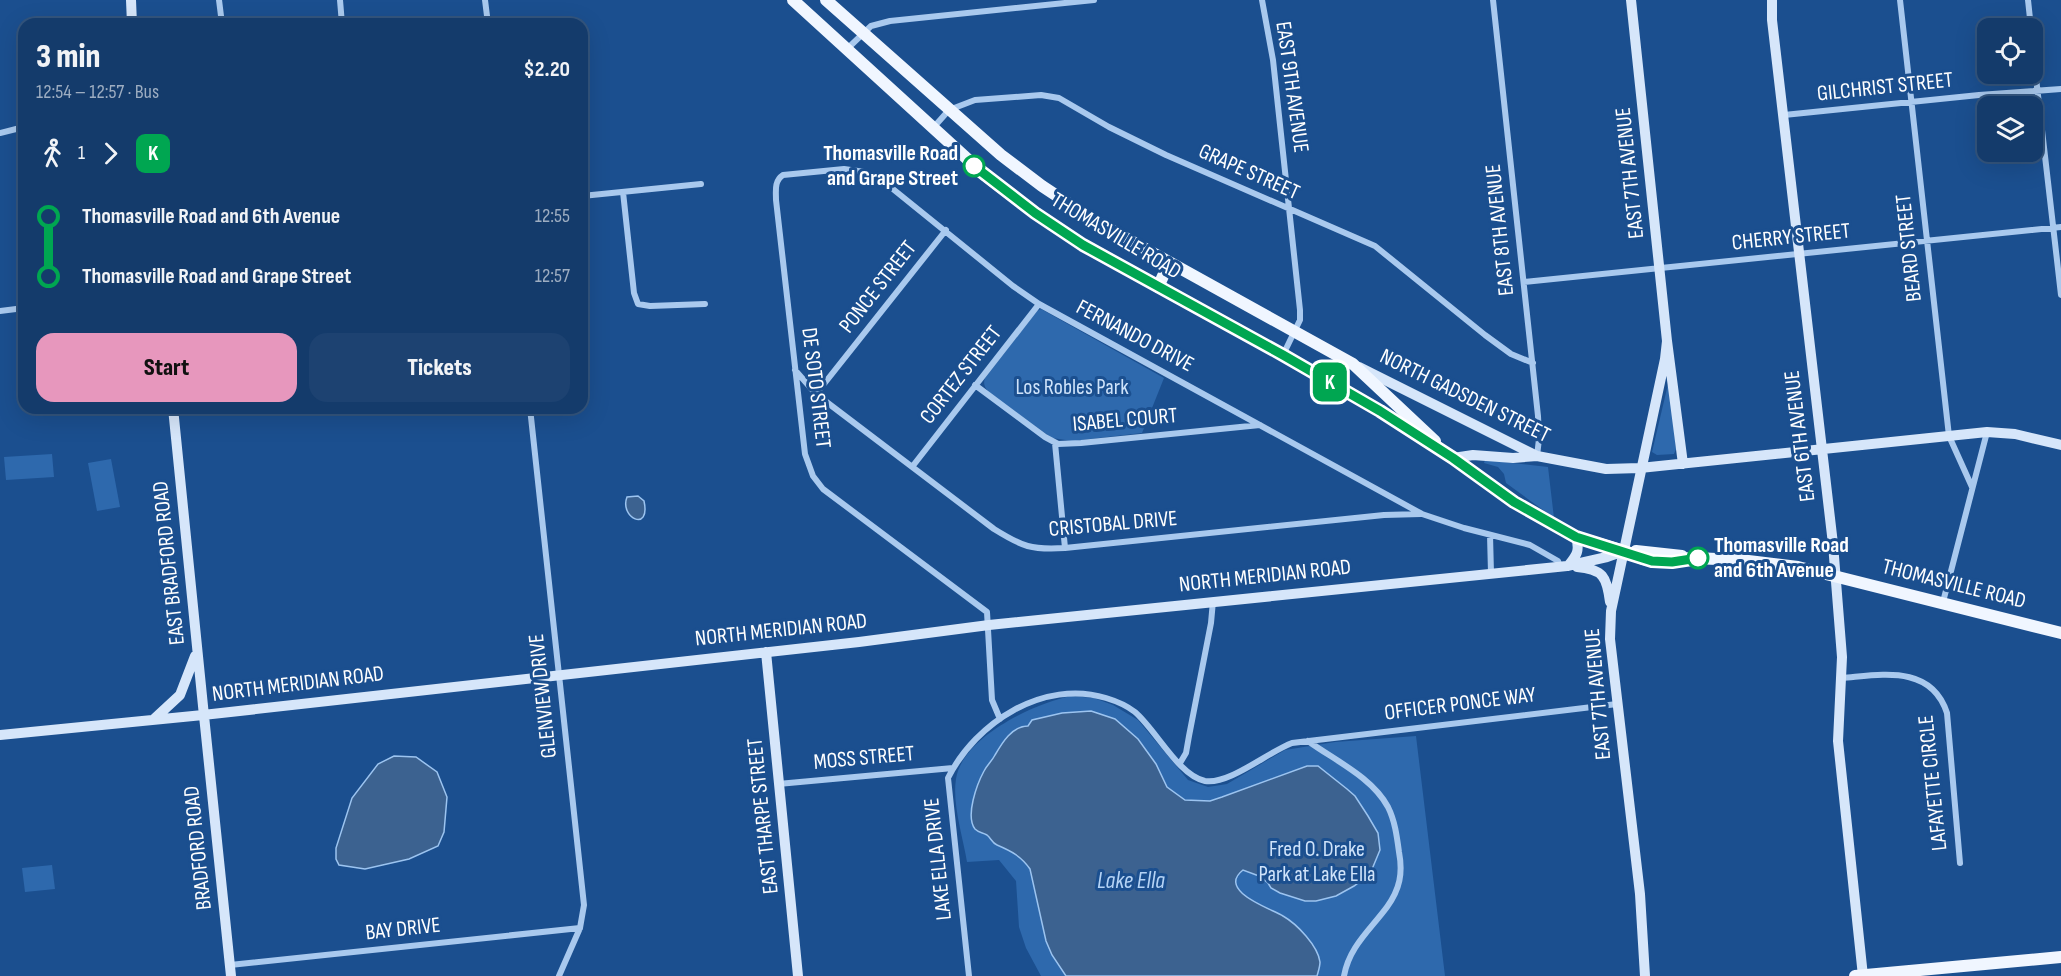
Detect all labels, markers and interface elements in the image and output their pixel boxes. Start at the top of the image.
map controls [1977,18,2043,162]
button: locate [1977,18,2043,84]
street label: EAST 9TH AVENUE [1269,20,1315,154]
text: 3 min [36,37,100,77]
text: $2.20 [524,56,570,83]
street label: GILCHRIST STREET [1816,66,1955,108]
text: 12:54 – 12:57 · Bus [36,80,159,104]
button: layers [1977,96,2043,162]
street label: EAST 7TH AVENUE [1610,106,1650,240]
icon: walk [36,137,69,170]
icon: forward [94,137,127,170]
street label: GRAPE STREET [1194,138,1304,206]
place label: Thomasville Road and Grape Street [823,140,958,192]
text: 1 [78,141,85,165]
text: K [148,141,158,166]
marker: Thomasville Road and Grape Street [963,155,985,177]
street label: EAST 8TH AVENUE [1480,163,1520,297]
street label: THOMASVILLE ROAD [1046,187,1186,285]
street label: BEARD STREET [1890,193,1928,303]
text: Thomasville Road and 6th Avenue [82,203,340,230]
text: 12:55 [535,204,570,228]
street label: CHERRY STREET [1730,217,1852,257]
street label: PONCE STREET [833,235,923,339]
text: Thomasville Road and Grape Street [82,263,351,290]
text: 12:57 [535,264,570,288]
street label: FERNANDO DRIVE [1072,294,1198,378]
street label: CORTEZ STREET [914,320,1008,430]
street label: DE SOTO STREET [795,326,837,450]
button: Start [36,333,297,402]
button: Tickets [309,333,570,402]
street label: NORTH GADSDEN STREET [1375,343,1555,449]
line badge: K [1310,362,1350,401]
street label: EAST 6TH AVENUE [1779,369,1821,503]
text: K [1325,370,1335,395]
park label: Los Robles Park [1015,374,1129,401]
street label: ISABEL COURT [1072,402,1178,438]
street label: EAST BRADFORD ROAD [147,480,191,646]
street label: CRISTOBAL DRIVE [1047,505,1179,543]
place label: Thomasville Road and 6th Avenue [1714,532,1849,584]
marker: Thomasville Road and 6th Avenue [1687,547,1709,569]
street label: THOMASVILLE ROAD [1879,553,2029,615]
street label: NORTH MERIDIAN ROAD [1178,554,1352,598]
street label: NORTH MERIDIAN ROAD [694,608,868,652]
street label: EAST 7TH AVENUE [1579,627,1617,761]
street label: GLENVIEW DRIVE [523,632,563,760]
street label: NORTH MERIDIAN ROAD [211,660,385,708]
street label: OFFICER PONCE WAY [1383,681,1537,727]
street label: LAFAYETTE CIRCLE [1912,714,1954,852]
street label: EAST THARPE STREET [741,736,785,895]
street label: MOSS STREET [812,740,916,776]
street label: BRADFORD ROAD [178,785,218,911]
street label: LAKE ELLA DRIVE [918,796,958,922]
park label: Fred O. Drake Park at Lake Ella [1258,836,1376,888]
water label: Lake Ella [1097,866,1165,895]
street label: BAY DRIVE [364,912,442,946]

